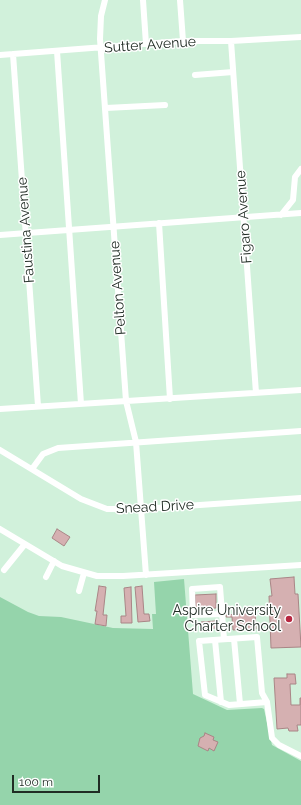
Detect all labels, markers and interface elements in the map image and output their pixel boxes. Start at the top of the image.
street label: Sutter Avenue [104,33,196,57]
street label: Figaro Avenue [232,170,256,264]
street label: Faustina Avenue [14,176,38,284]
street label: Pelton Avenue [106,240,130,336]
street label: Snead Drive [116,497,194,517]
place label: Aspire University Charter School [173,603,281,636]
marker: Aspire University Charter School [284,614,294,624]
scale bar [14,767,102,793]
text: 100 m [19,775,53,789]

